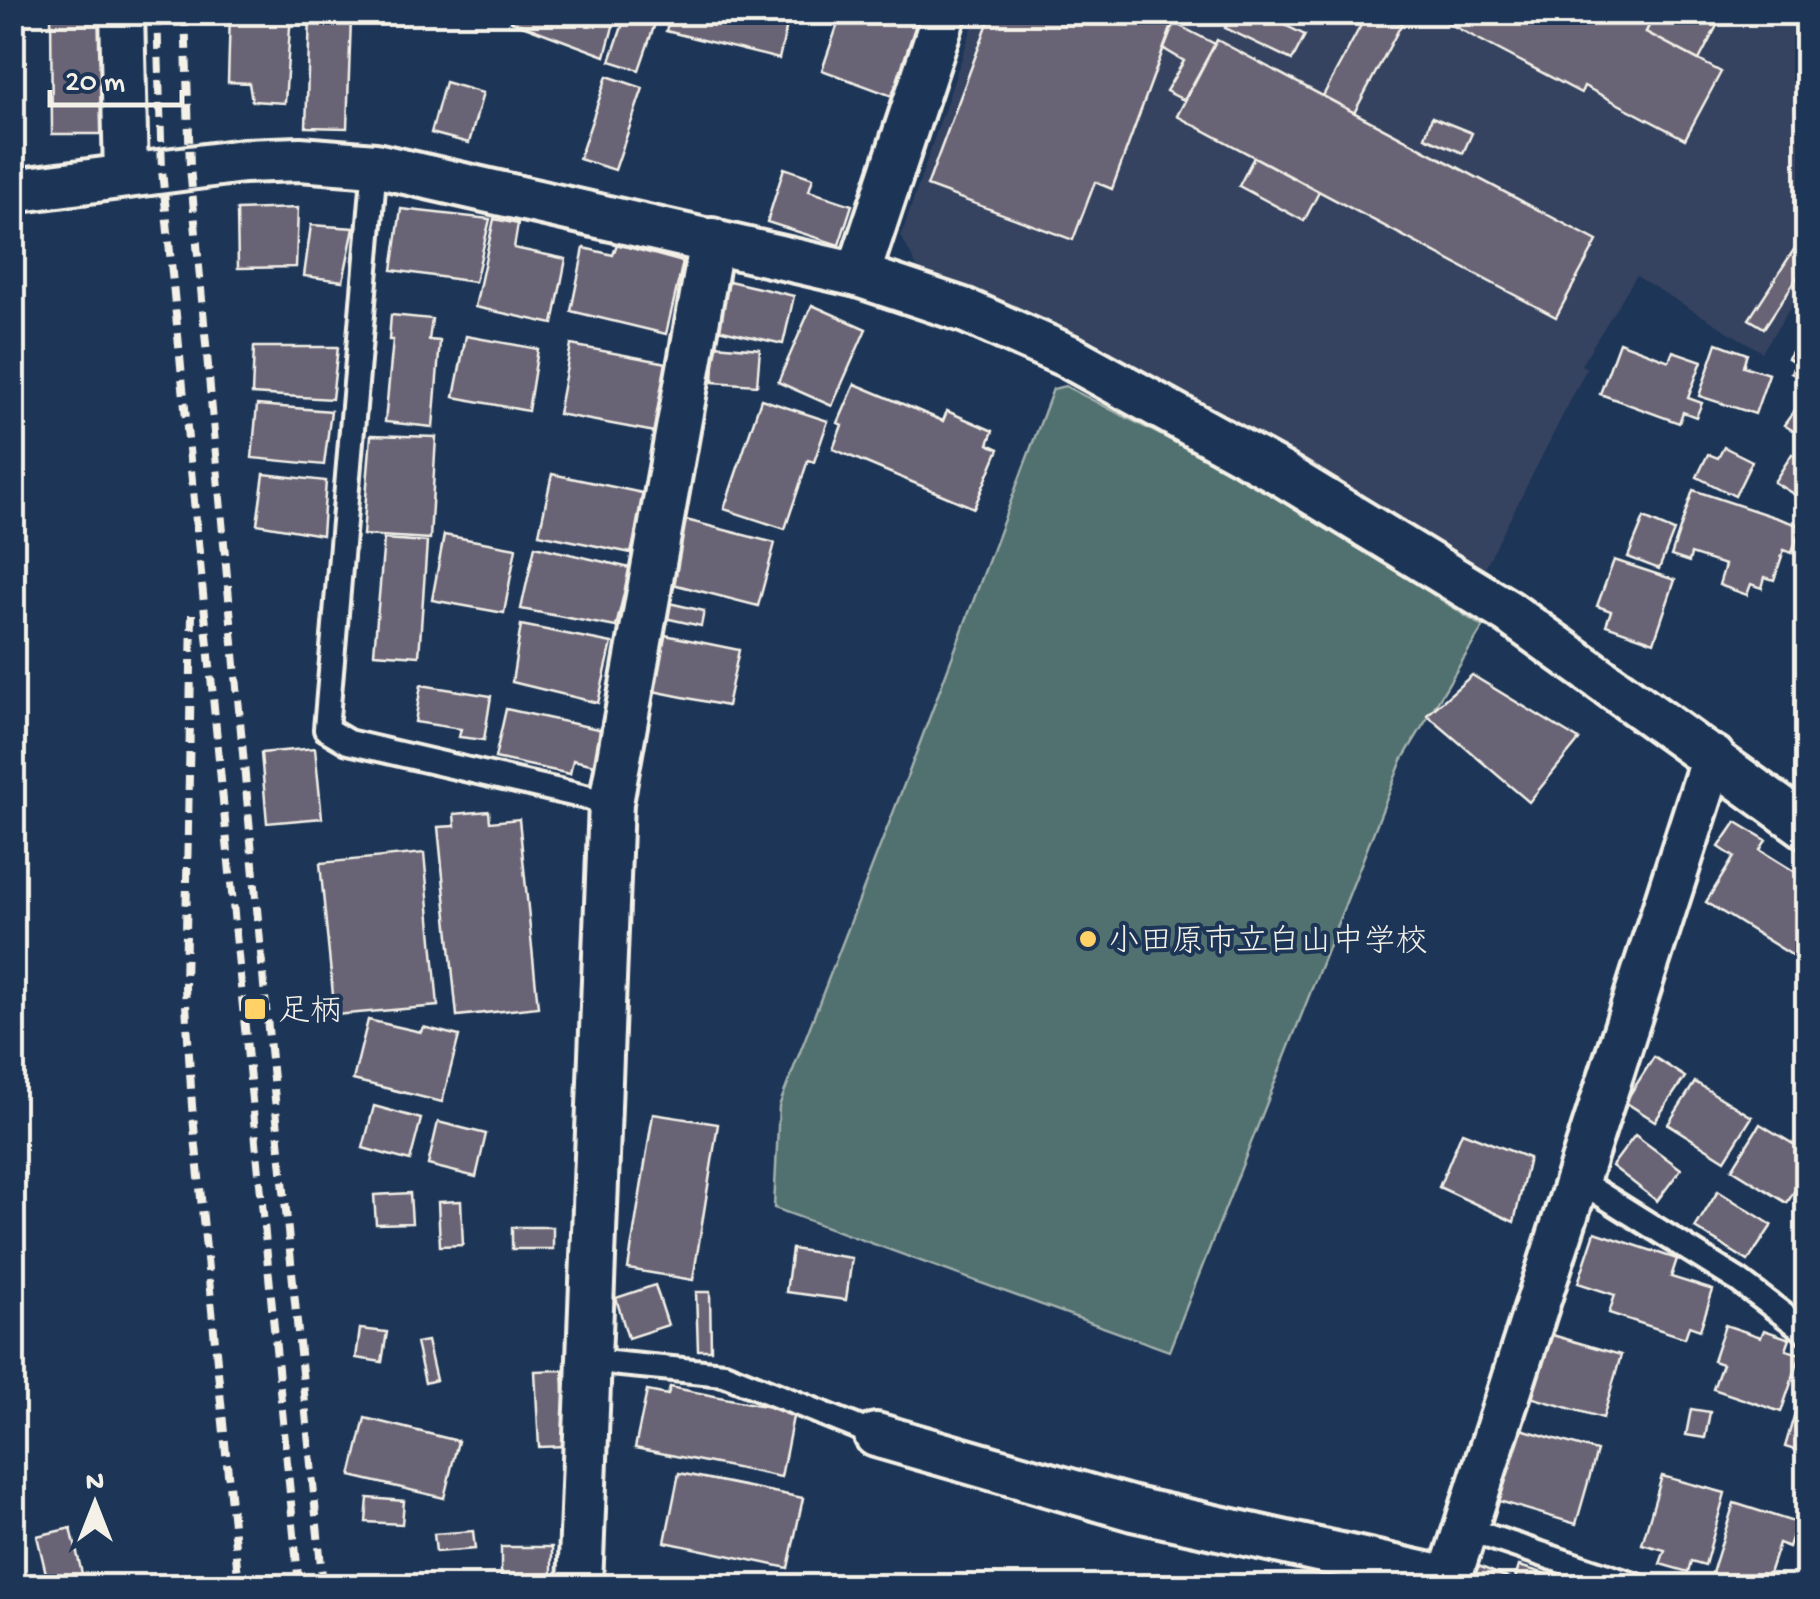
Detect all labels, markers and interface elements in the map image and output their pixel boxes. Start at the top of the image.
scale bar [50,45,182,107]
text: 20 m [65,67,125,102]
place label: 小田原市立白山中学校 [1108,923,1428,963]
marker: 小田原市立白山中学校 [1077,928,1099,950]
place label: 足柄 [278,995,342,1033]
marker: 足柄 [242,996,268,1022]
north arrow [45,1454,145,1554]
text: N [86,1467,104,1500]

